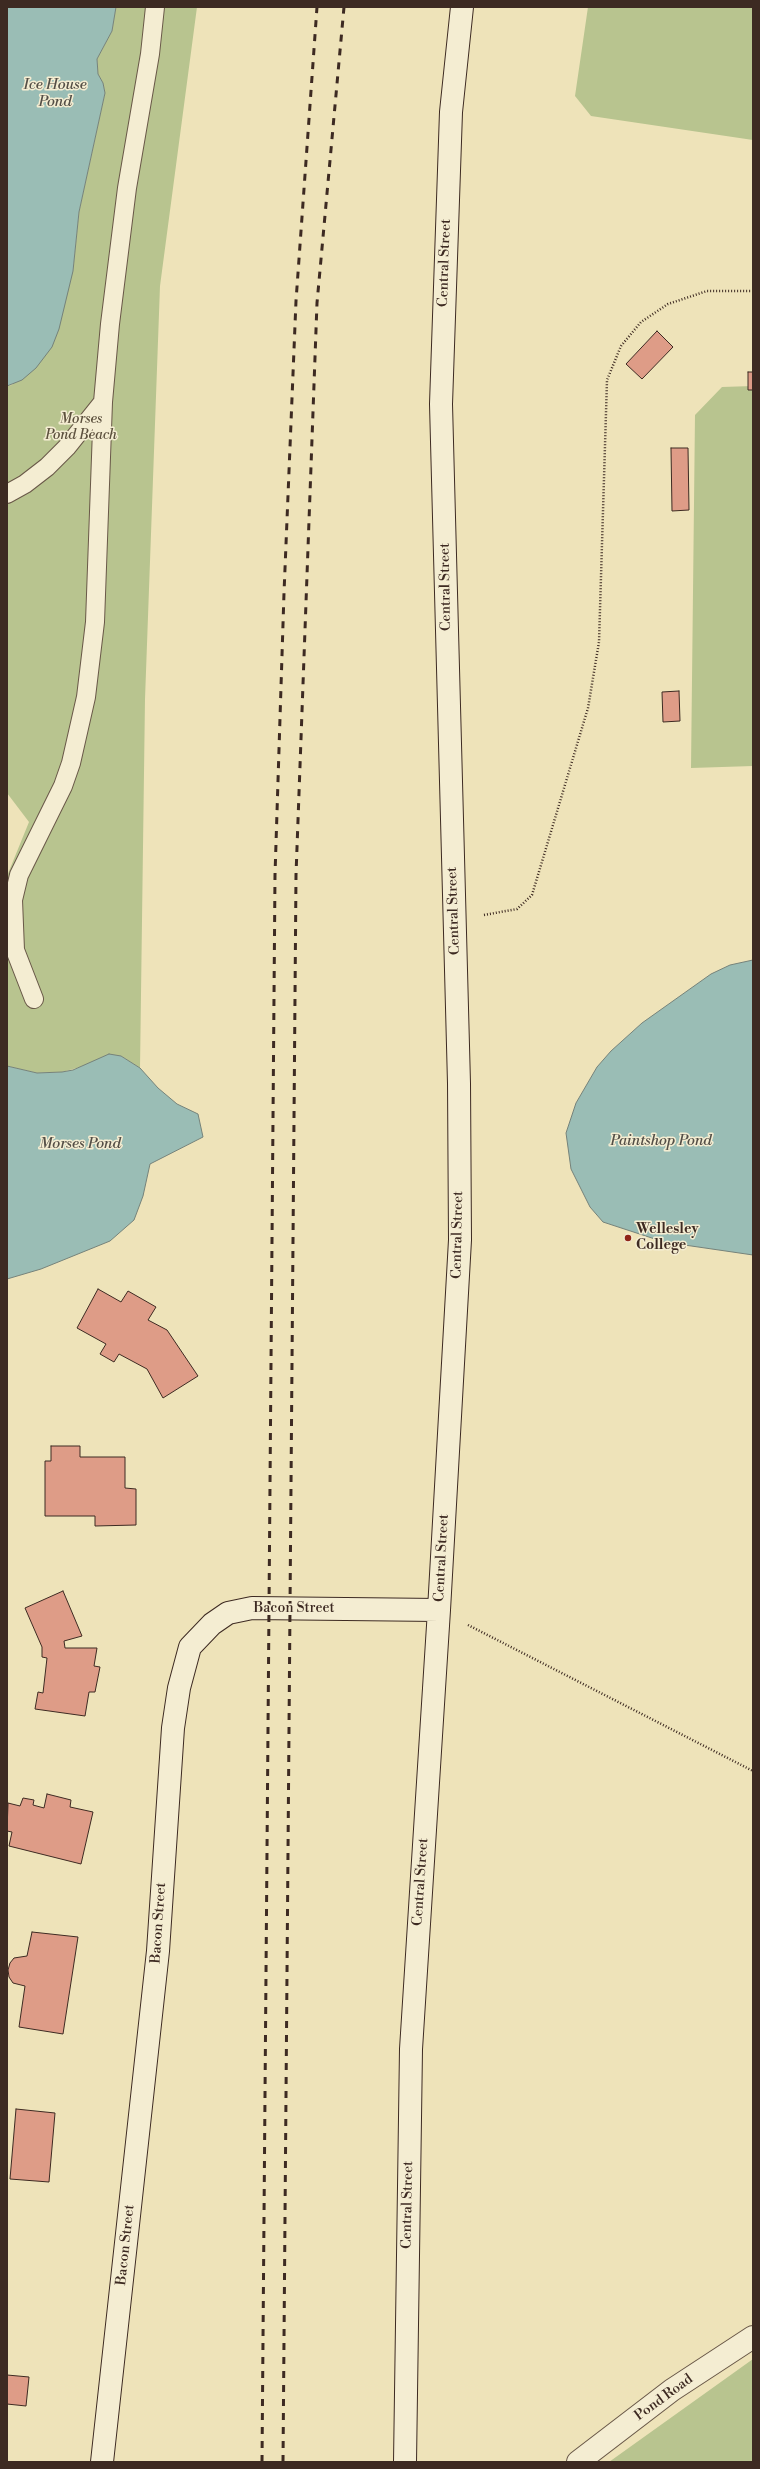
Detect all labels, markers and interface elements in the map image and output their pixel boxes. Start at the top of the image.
water label: Ice House Pond [23,76,87,111]
street label: Central Street [435,219,455,307]
park label: Morses Pond Beach [45,412,117,444]
street label: Central Street [437,543,455,631]
street label: Central Street [444,867,464,955]
water label: Paintshop Pond [610,1132,712,1150]
water label: Morses Pond [39,1135,121,1153]
street label: Central Street [449,1191,467,1279]
place label: Wellesley College [636,1222,698,1254]
marker: Wellesley College [623,1233,633,1243]
street label: Central Street [431,1514,453,1602]
street label: Bacon Street [253,1601,335,1617]
street label: Central Street [410,1837,432,1927]
street label: Bacon Street [148,1882,170,1964]
street label: Central Street [399,2161,417,2249]
street label: Bacon Street [113,2204,139,2286]
street label: Pond Road [632,2371,696,2425]

